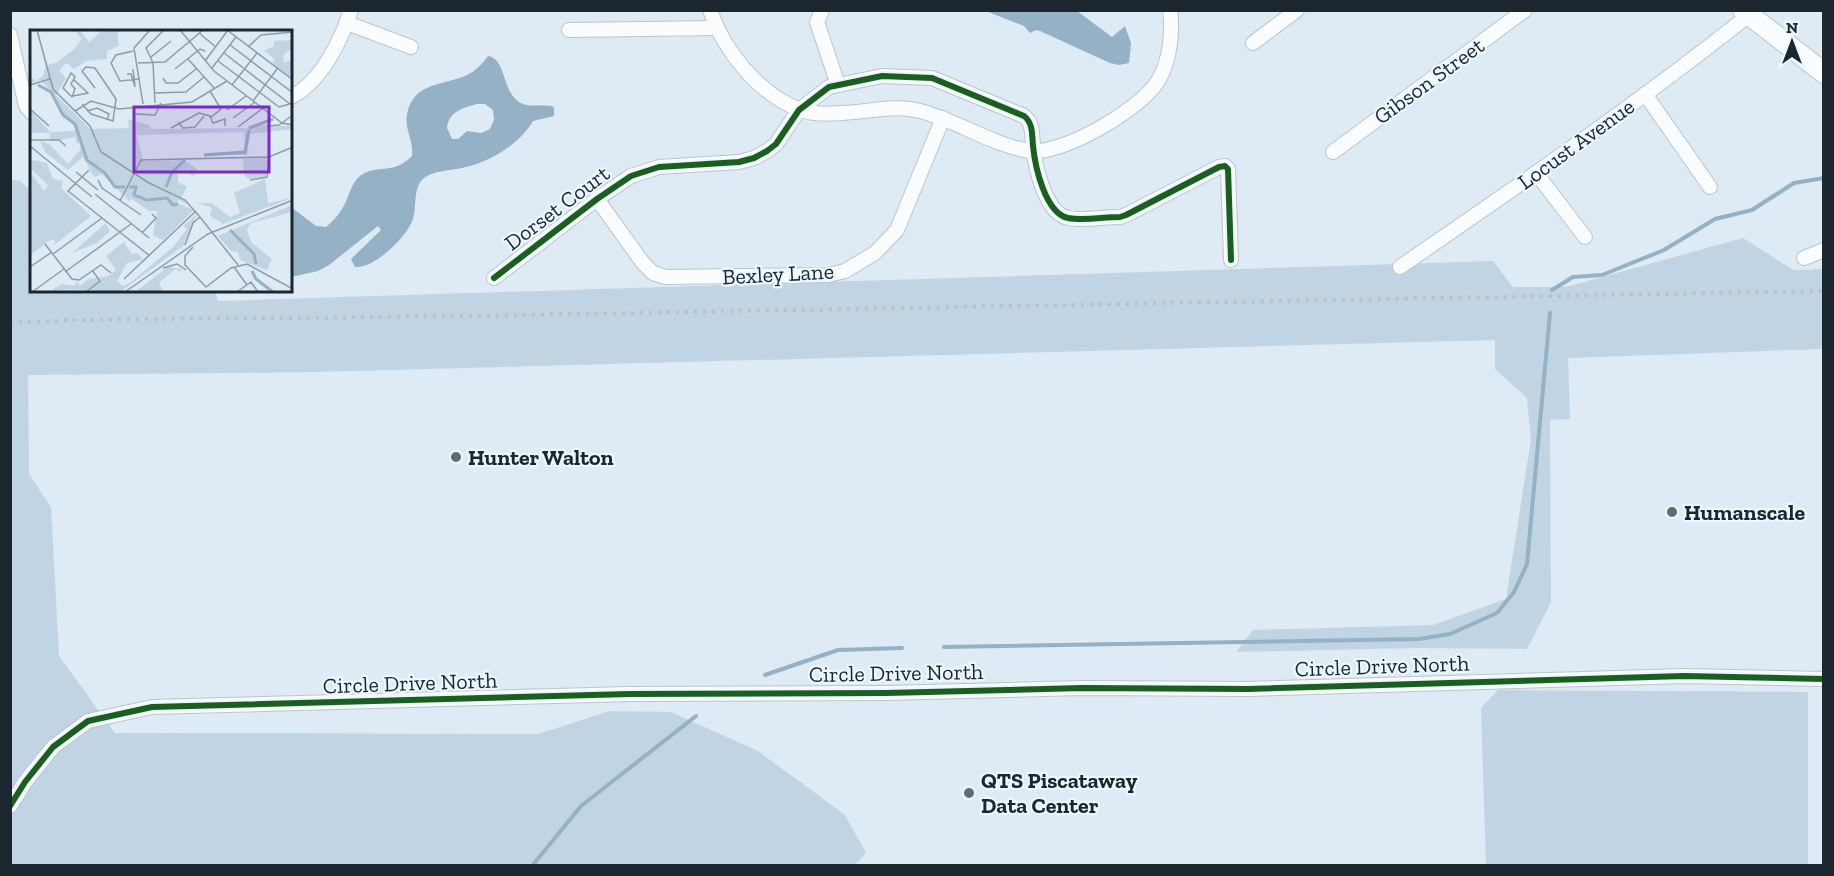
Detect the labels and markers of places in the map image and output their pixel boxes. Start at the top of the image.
place label: Hunter Walton [468,444,614,471]
marker: Hunter Walton [449,450,463,464]
place label: Humanscale [1684,499,1806,526]
marker: Humanscale [1665,505,1679,519]
place label: QTS Piscataway Data Center [981,767,1138,819]
marker: QTS Piscataway Data Center [962,786,976,800]

